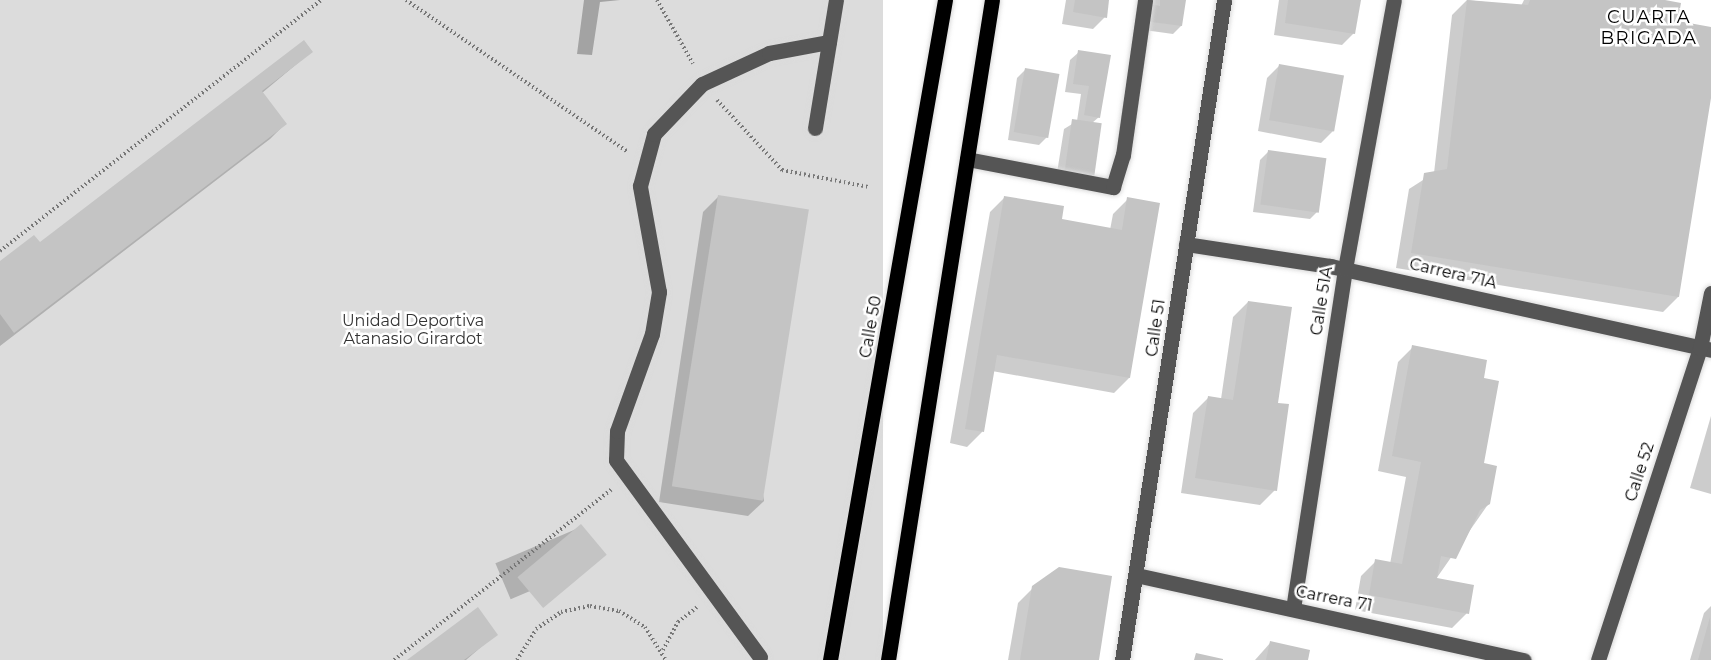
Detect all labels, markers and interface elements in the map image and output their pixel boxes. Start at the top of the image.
district label: CUARTA BRIGADA [1601,7,1697,50]
street label: Carrera 71A [1407,255,1499,293]
street label: Calle 51A [1307,265,1337,337]
street label: Calle 50 [856,294,886,360]
street label: Calle 51 [1142,298,1170,358]
park label: Unidad Deportiva Atanasio Girardot [342,311,484,349]
street label: Calle 52 [1621,440,1659,504]
street label: Carrera 71 [1294,582,1374,616]

